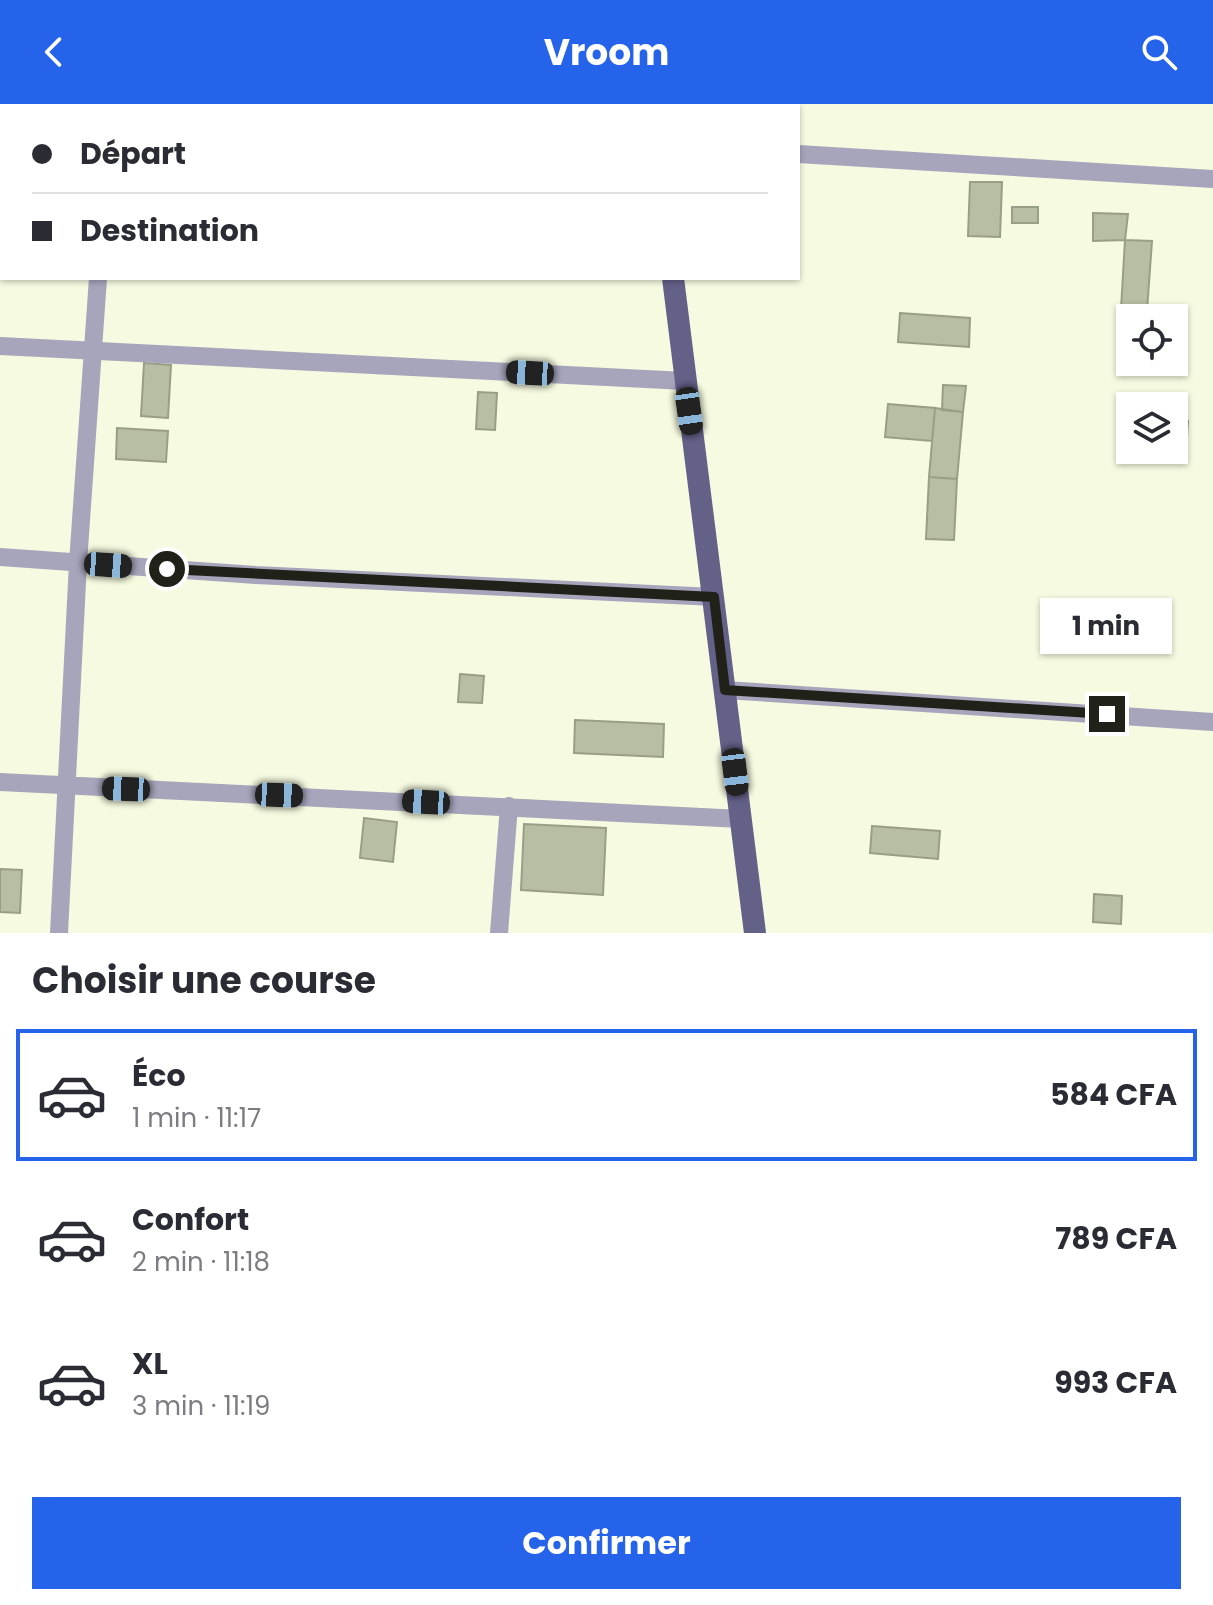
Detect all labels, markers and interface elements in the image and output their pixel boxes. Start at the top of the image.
text: Vroom [544,27,669,78]
icon: back [32,30,76,74]
icon: search [1137,30,1181,74]
text: Départ [80,132,186,175]
text: Destination [80,209,259,252]
map controls [1116,304,1188,464]
button: locate [1116,304,1188,376]
car [505,360,555,386]
car [674,386,704,436]
button: layers [1116,392,1188,464]
car [83,551,133,579]
route start [149,551,185,587]
callout: 1 min [1041,598,1173,654]
text: 1 min [1072,608,1140,644]
route end [1089,696,1125,732]
car [720,747,750,797]
car [102,776,150,802]
car [255,782,303,808]
car [401,789,451,815]
text: Choisir une course [32,955,376,1006]
text: Éco [132,1054,186,1097]
icon: car [36,1059,108,1131]
text: 584 CFA [1050,1073,1177,1116]
text: 1 min · 11:17 [132,1100,261,1136]
text: Confort [132,1198,249,1241]
icon: car [36,1203,108,1275]
text: 789 CFA [1055,1217,1177,1260]
text: 2 min · 11:18 [132,1244,270,1280]
text: XL [132,1342,168,1385]
icon: car [36,1347,108,1419]
text: 993 CFA [1054,1361,1177,1404]
text: 3 min · 11:19 [132,1388,270,1424]
button: Confirmer [32,1497,1181,1589]

